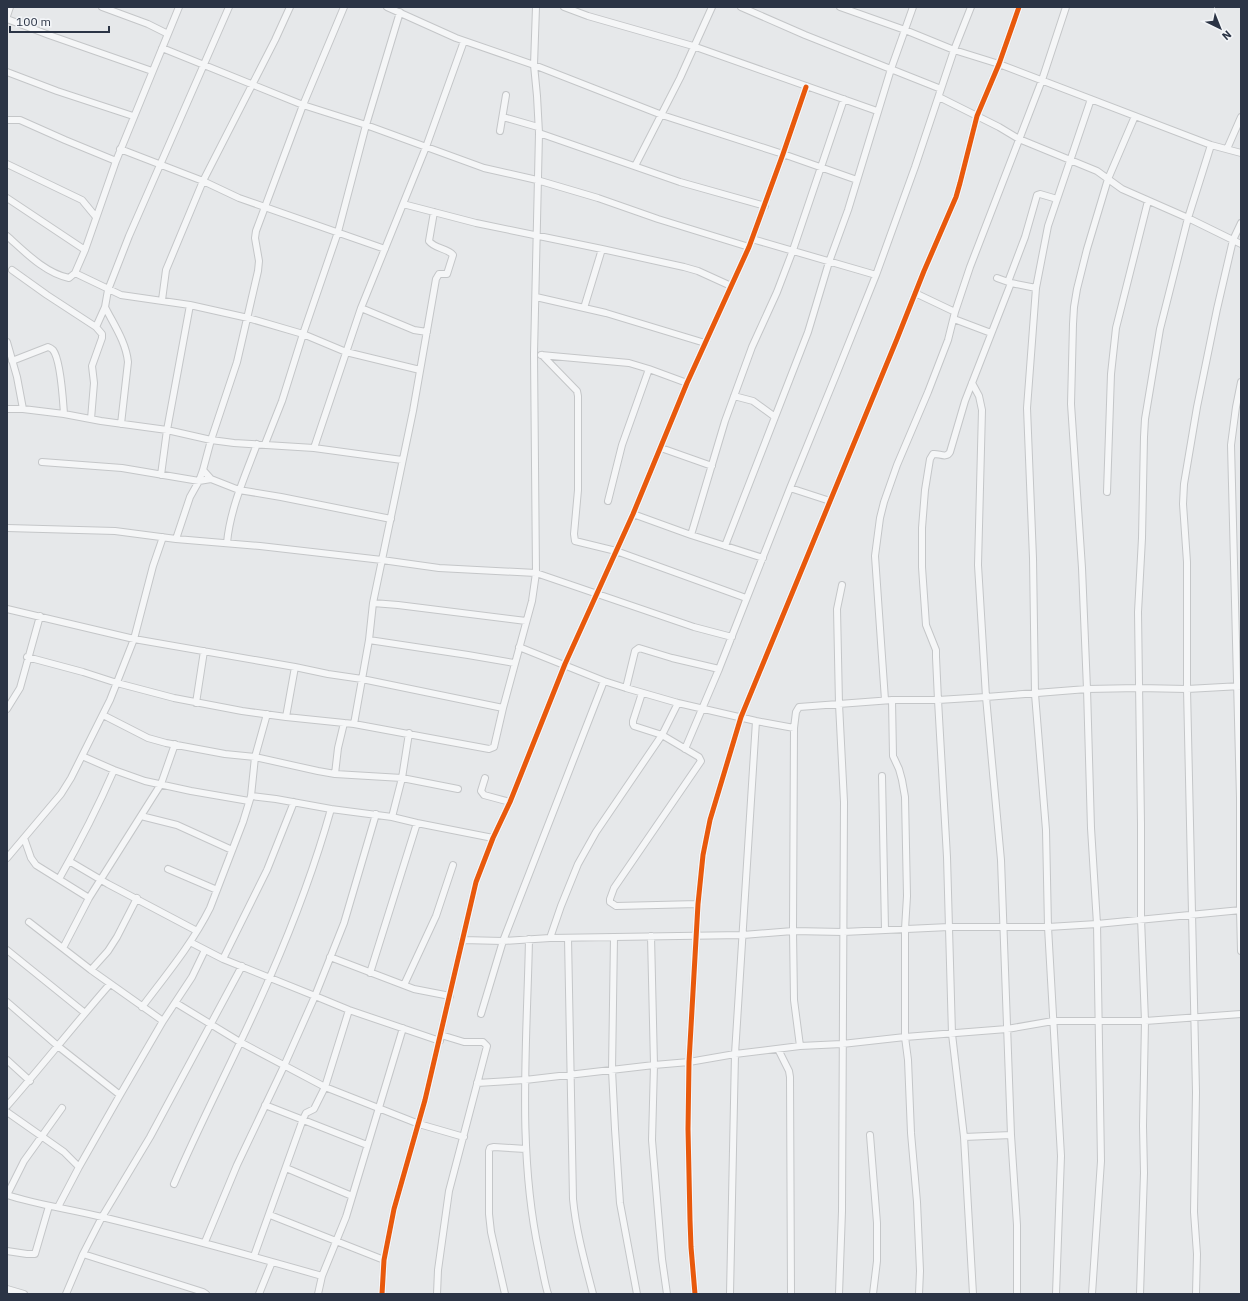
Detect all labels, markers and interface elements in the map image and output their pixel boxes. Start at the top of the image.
scale bar [10,8,109,34]
north arrow [1200,8,1240,48]
text: 100 m [16,14,51,29]
text: N [1219,27,1235,43]

